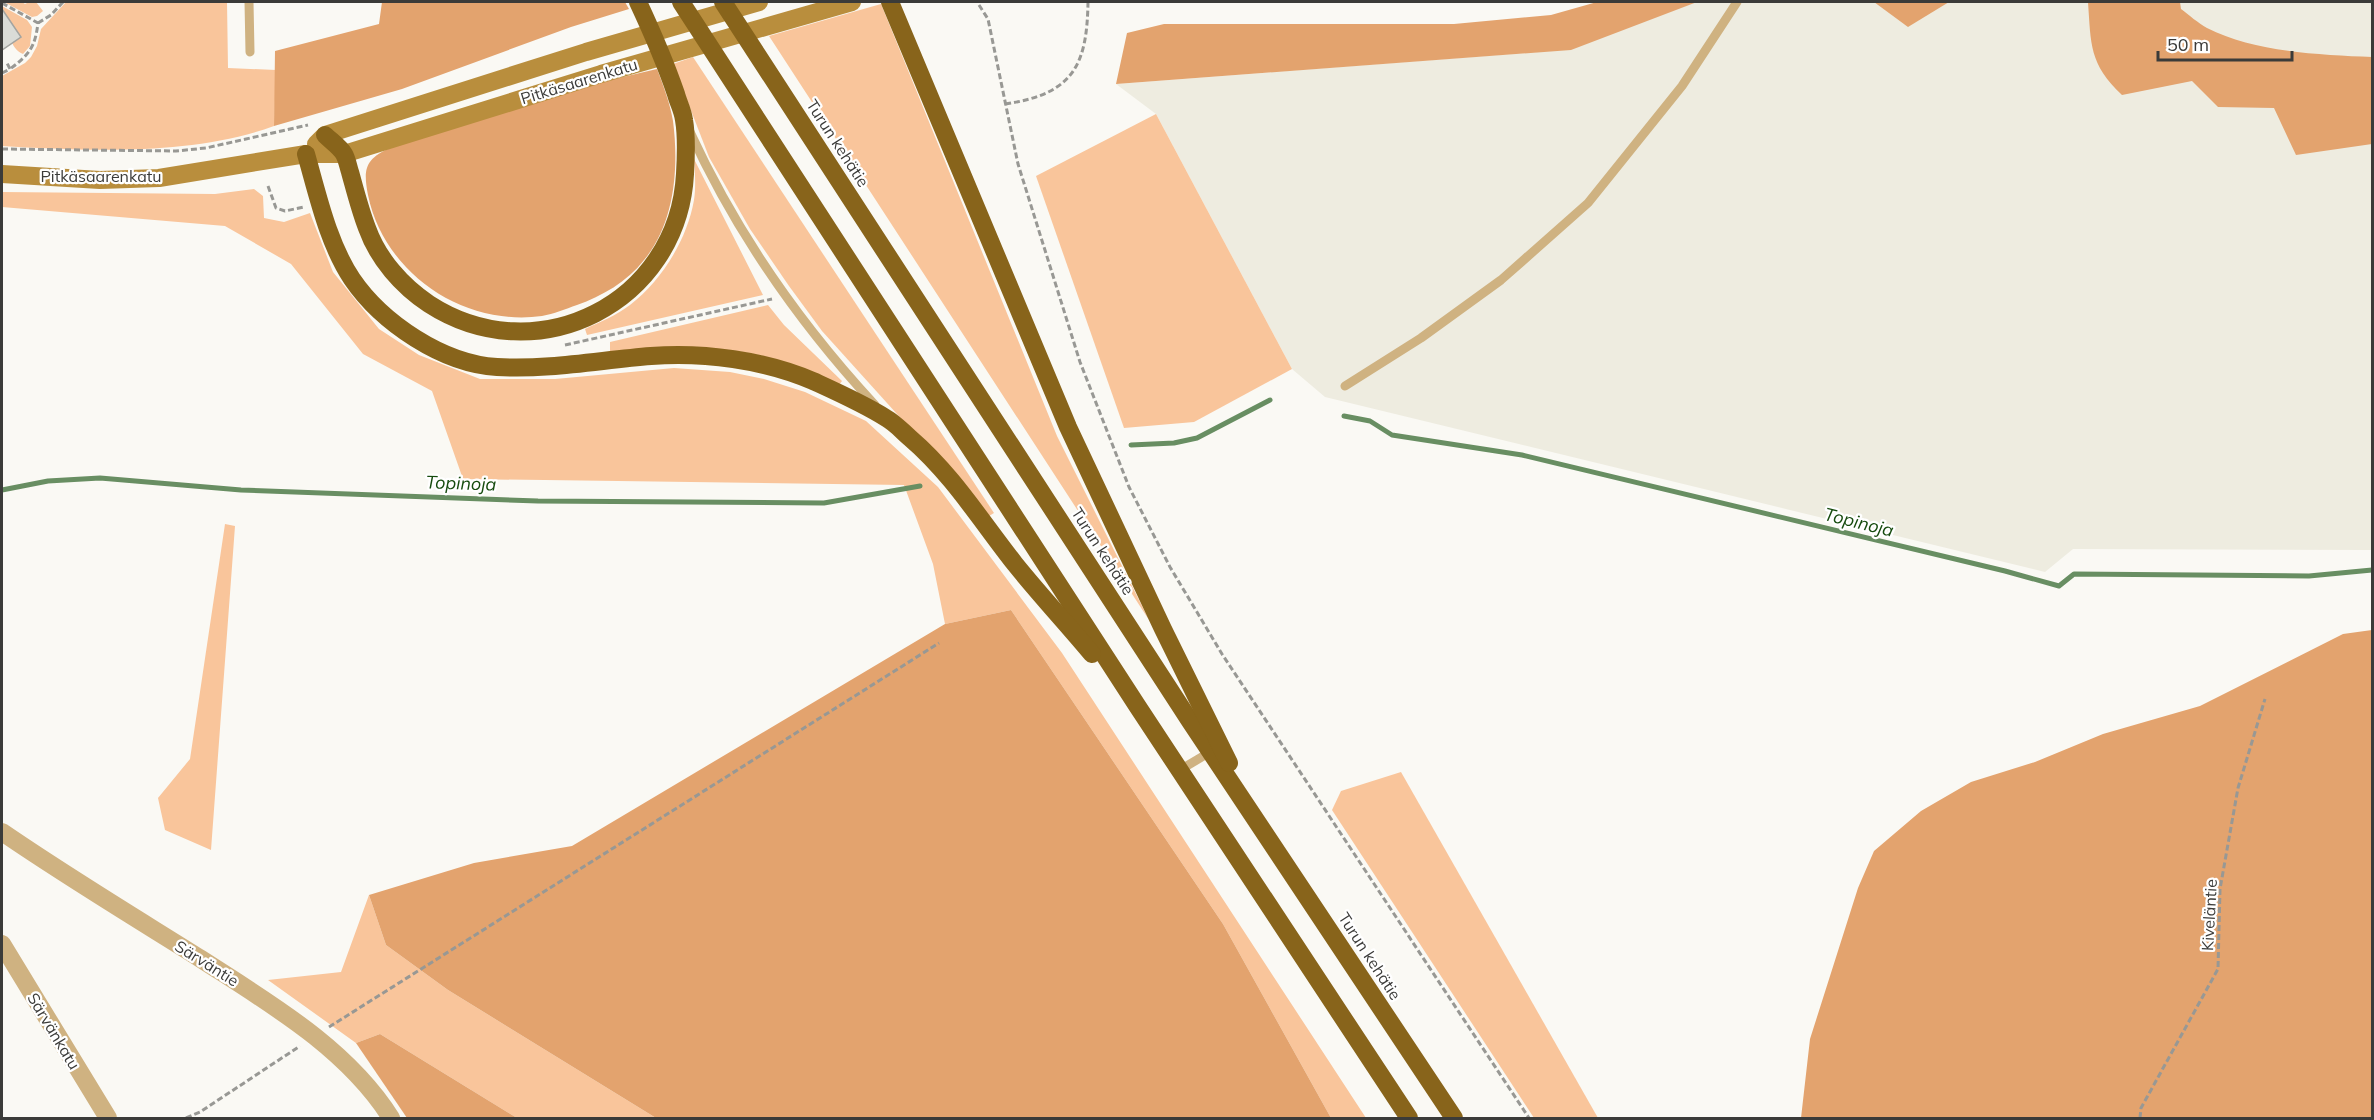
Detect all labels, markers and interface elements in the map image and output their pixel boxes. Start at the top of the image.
scale bar [2158,24,2292,62]
text: 50 m [2167,33,2209,56]
street label: Pitkäsaarenkatu [518,54,640,108]
street label: Turun kehätie [802,96,874,190]
street label: Pitkäsaarenkatu [40,166,162,186]
water label: Topinoja [425,470,497,496]
water label: Topinoja [1822,502,1896,542]
street label: Turun kehätie [1067,504,1139,598]
street label: Kiveläntie [2197,879,2221,951]
street label: Turun kehätie [1334,909,1406,1003]
street label: Särväntie [171,936,243,990]
street label: Särvänkatu [23,989,85,1073]

